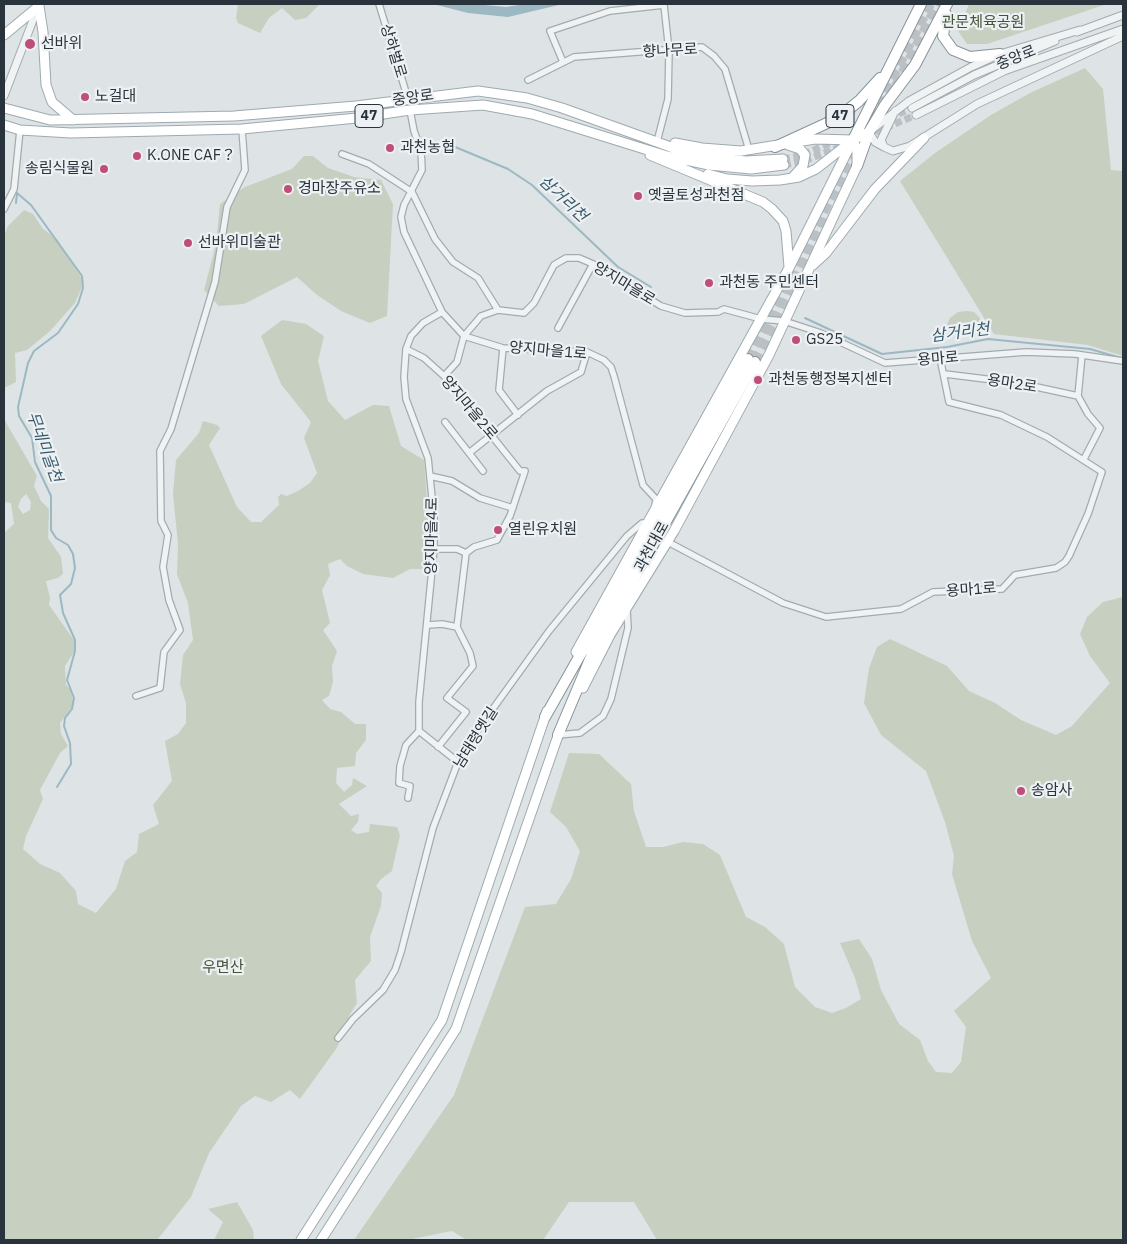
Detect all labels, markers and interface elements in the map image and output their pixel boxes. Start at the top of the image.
park label: 관문체육공원 [942,14,1024,32]
street label: 상하벌로 [376,22,410,80]
place label: 선바위 [41,35,82,53]
marker: 선바위 [23,37,37,51]
street label: 향나무로 [642,41,698,61]
street label: 중앙로 [993,42,1039,74]
street label: 중앙로 [391,86,435,110]
place label: 노걸대 [95,88,136,106]
marker: 노걸대 [79,91,91,103]
road number: 47 [355,104,383,128]
road number: 47 [826,104,854,128]
place label: 과천농협 [400,139,455,157]
marker: 과천농협 [384,142,396,154]
place label: K.ONE CAF？ [147,147,236,165]
marker: K.ONE CAF？ [131,150,143,162]
place label: 송림식물원 [25,160,94,178]
marker: 송림식물원 [98,163,110,175]
water label: 삼거리천 [535,172,591,226]
place label: 경마장주유소 [298,180,381,198]
marker: 경마장주유소 [282,183,294,195]
place label: 옛골토성과천점 [648,187,745,205]
marker: 옛골토성과천점 [632,190,644,202]
place label: 선바위미술관 [198,234,281,252]
marker: 선바위미술관 [182,237,194,249]
street label: 양지마을로 [590,259,658,309]
place label: 과천동 주민센터 [719,274,819,292]
marker: 과천동 주민센터 [703,277,715,289]
water label: 삼거리천 [930,320,990,346]
place label: GS25 [806,331,843,349]
marker: GS25 [790,334,802,346]
street label: 양지마을1로 [508,339,588,363]
street label: 용마로 [917,348,959,370]
place label: 과천동행정복지센터 [768,371,892,389]
street label: 용마2로 [986,371,1038,397]
street label: 양지마을2로 [437,372,501,444]
marker: 과천동행정복지센터 [752,374,764,386]
water label: 무네미골천 [22,409,66,485]
street label: 양지마을4로 [422,497,442,575]
street label: 과천대로 [631,518,673,576]
place label: 열린유치원 [508,521,577,539]
marker: 열린유치원 [492,524,504,536]
street label: 용마1로 [945,579,997,601]
street label: 남태령옛길 [450,704,502,772]
place label: 송암사 [1031,782,1072,800]
marker: 송암사 [1015,785,1027,797]
park label: 우면산 [202,959,244,977]

